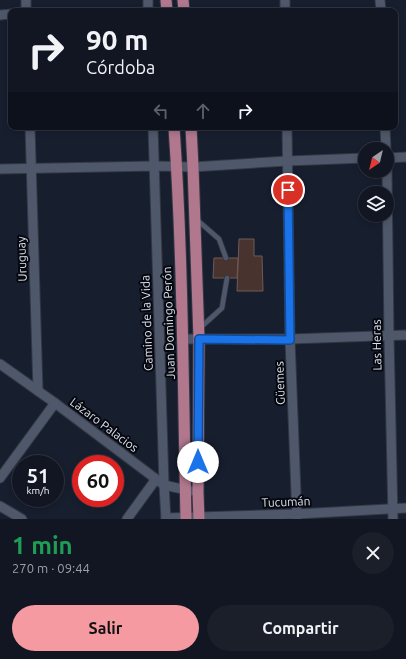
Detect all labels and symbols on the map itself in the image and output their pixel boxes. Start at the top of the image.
north arrow [358,142,394,178]
pin [271,173,305,207]
street label: Uruguay [14,236,29,282]
street label: Juan Domingo Perón [160,266,177,380]
street label: Camino de la Vida [138,275,155,371]
street label: Las Heras [370,319,383,371]
street label: Güemes [272,361,287,405]
street label: Lázaro Palacios [68,395,141,454]
position arrow [177,441,219,483]
speed limit sign: 60 [72,455,124,507]
street label: Tucumán [261,494,311,509]

